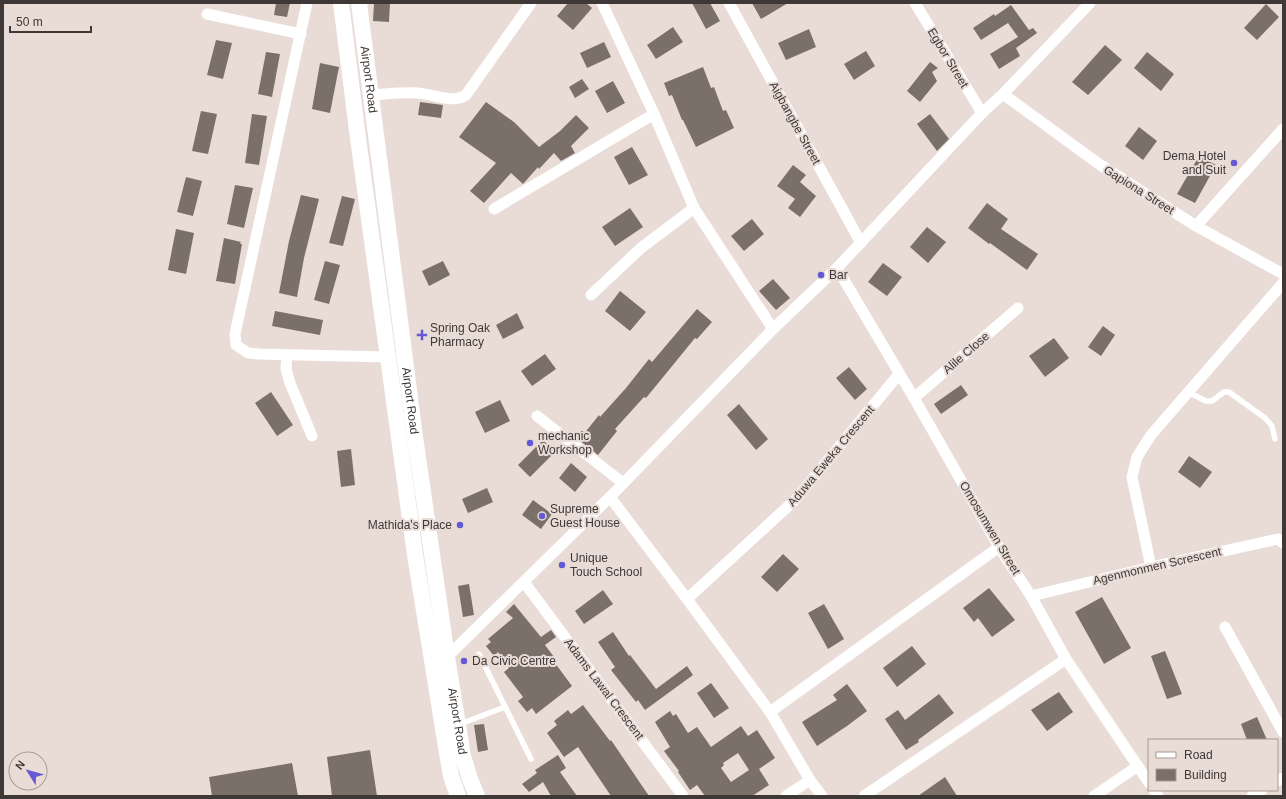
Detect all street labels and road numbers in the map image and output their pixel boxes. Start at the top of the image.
street label: Egbor Street [925,26,972,91]
street label: Airport Road [358,45,380,114]
street label: Aigbangbe Street [766,79,824,168]
street label: Gapiona Street [1101,163,1178,218]
street label: Alile Close [940,329,992,377]
street label: Airport Road [399,366,422,435]
street label: Aduwa Eweka Crescent [785,402,878,509]
street label: Omosumwen Street [957,479,1024,578]
street label: Agenmonmen Screscent [1091,544,1223,588]
street label: Adams Lawal Crescent [561,636,647,743]
street label: Airport Road [445,687,470,756]

